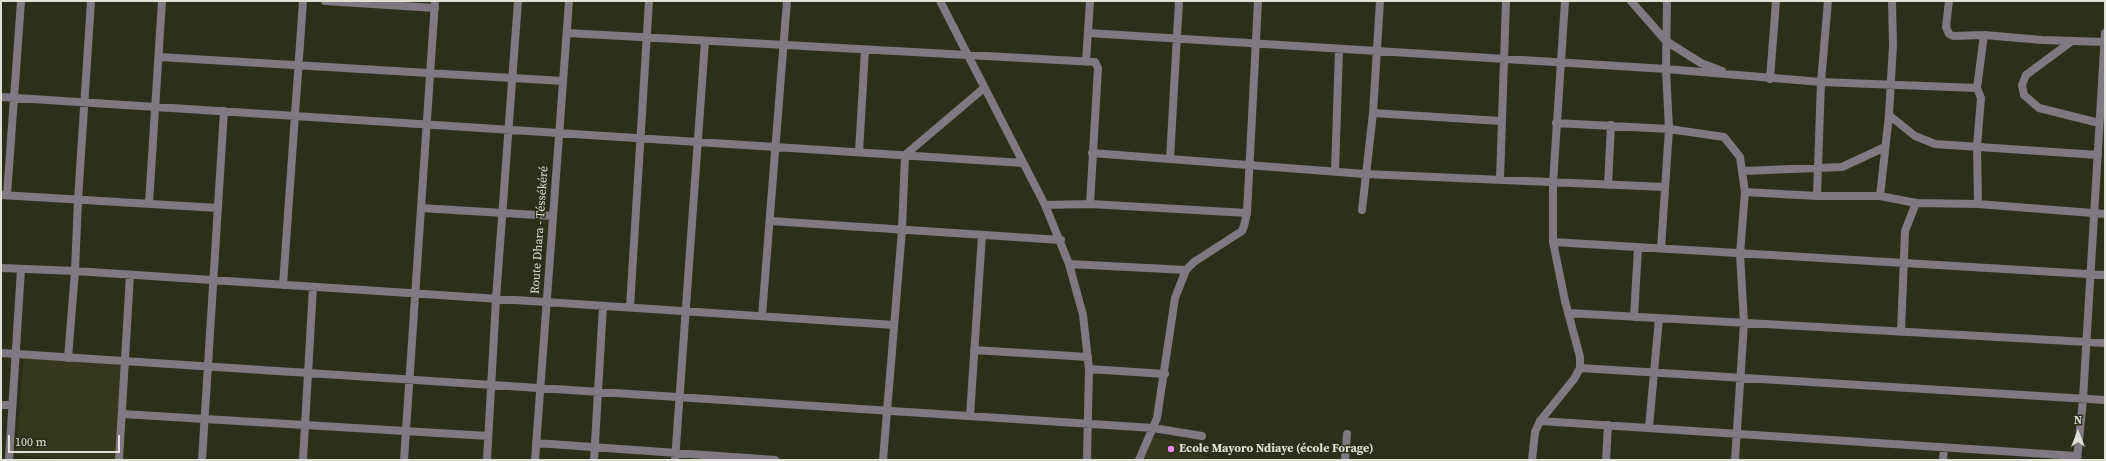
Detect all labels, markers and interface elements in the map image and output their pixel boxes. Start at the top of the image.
street label: Route Dhara - Téssékéré [528,165,552,295]
north arrow [2058,413,2098,453]
text: N [2074,413,2082,428]
scale bar [10,427,122,453]
text: 100 m [15,434,47,450]
place label: Ecole Mayoro Ndiaye (école Forage) [1179,442,1373,456]
marker: Ecole Mayoro Ndiaye (école Forage) [1166,444,1176,454]

